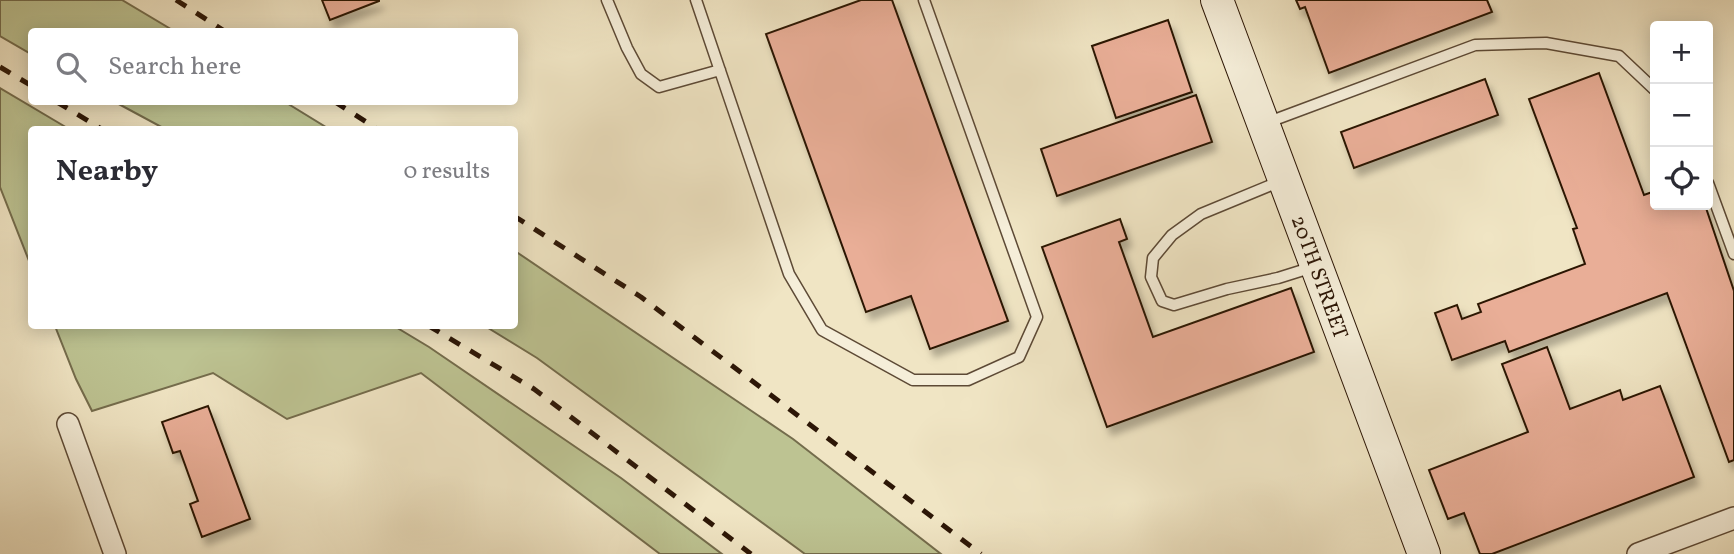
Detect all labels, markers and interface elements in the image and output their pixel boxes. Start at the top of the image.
map controls [1650,21,1713,210]
button: + [1650,21,1713,84]
search box [28,28,518,105]
icon: search [52,48,90,86]
text: Search here [108,49,241,85]
button: − [1650,84,1713,147]
button: locate [1650,147,1713,210]
text: Nearby [56,151,158,193]
text: 0 results [403,156,490,188]
street label: 20TH STREET [1283,212,1354,343]

